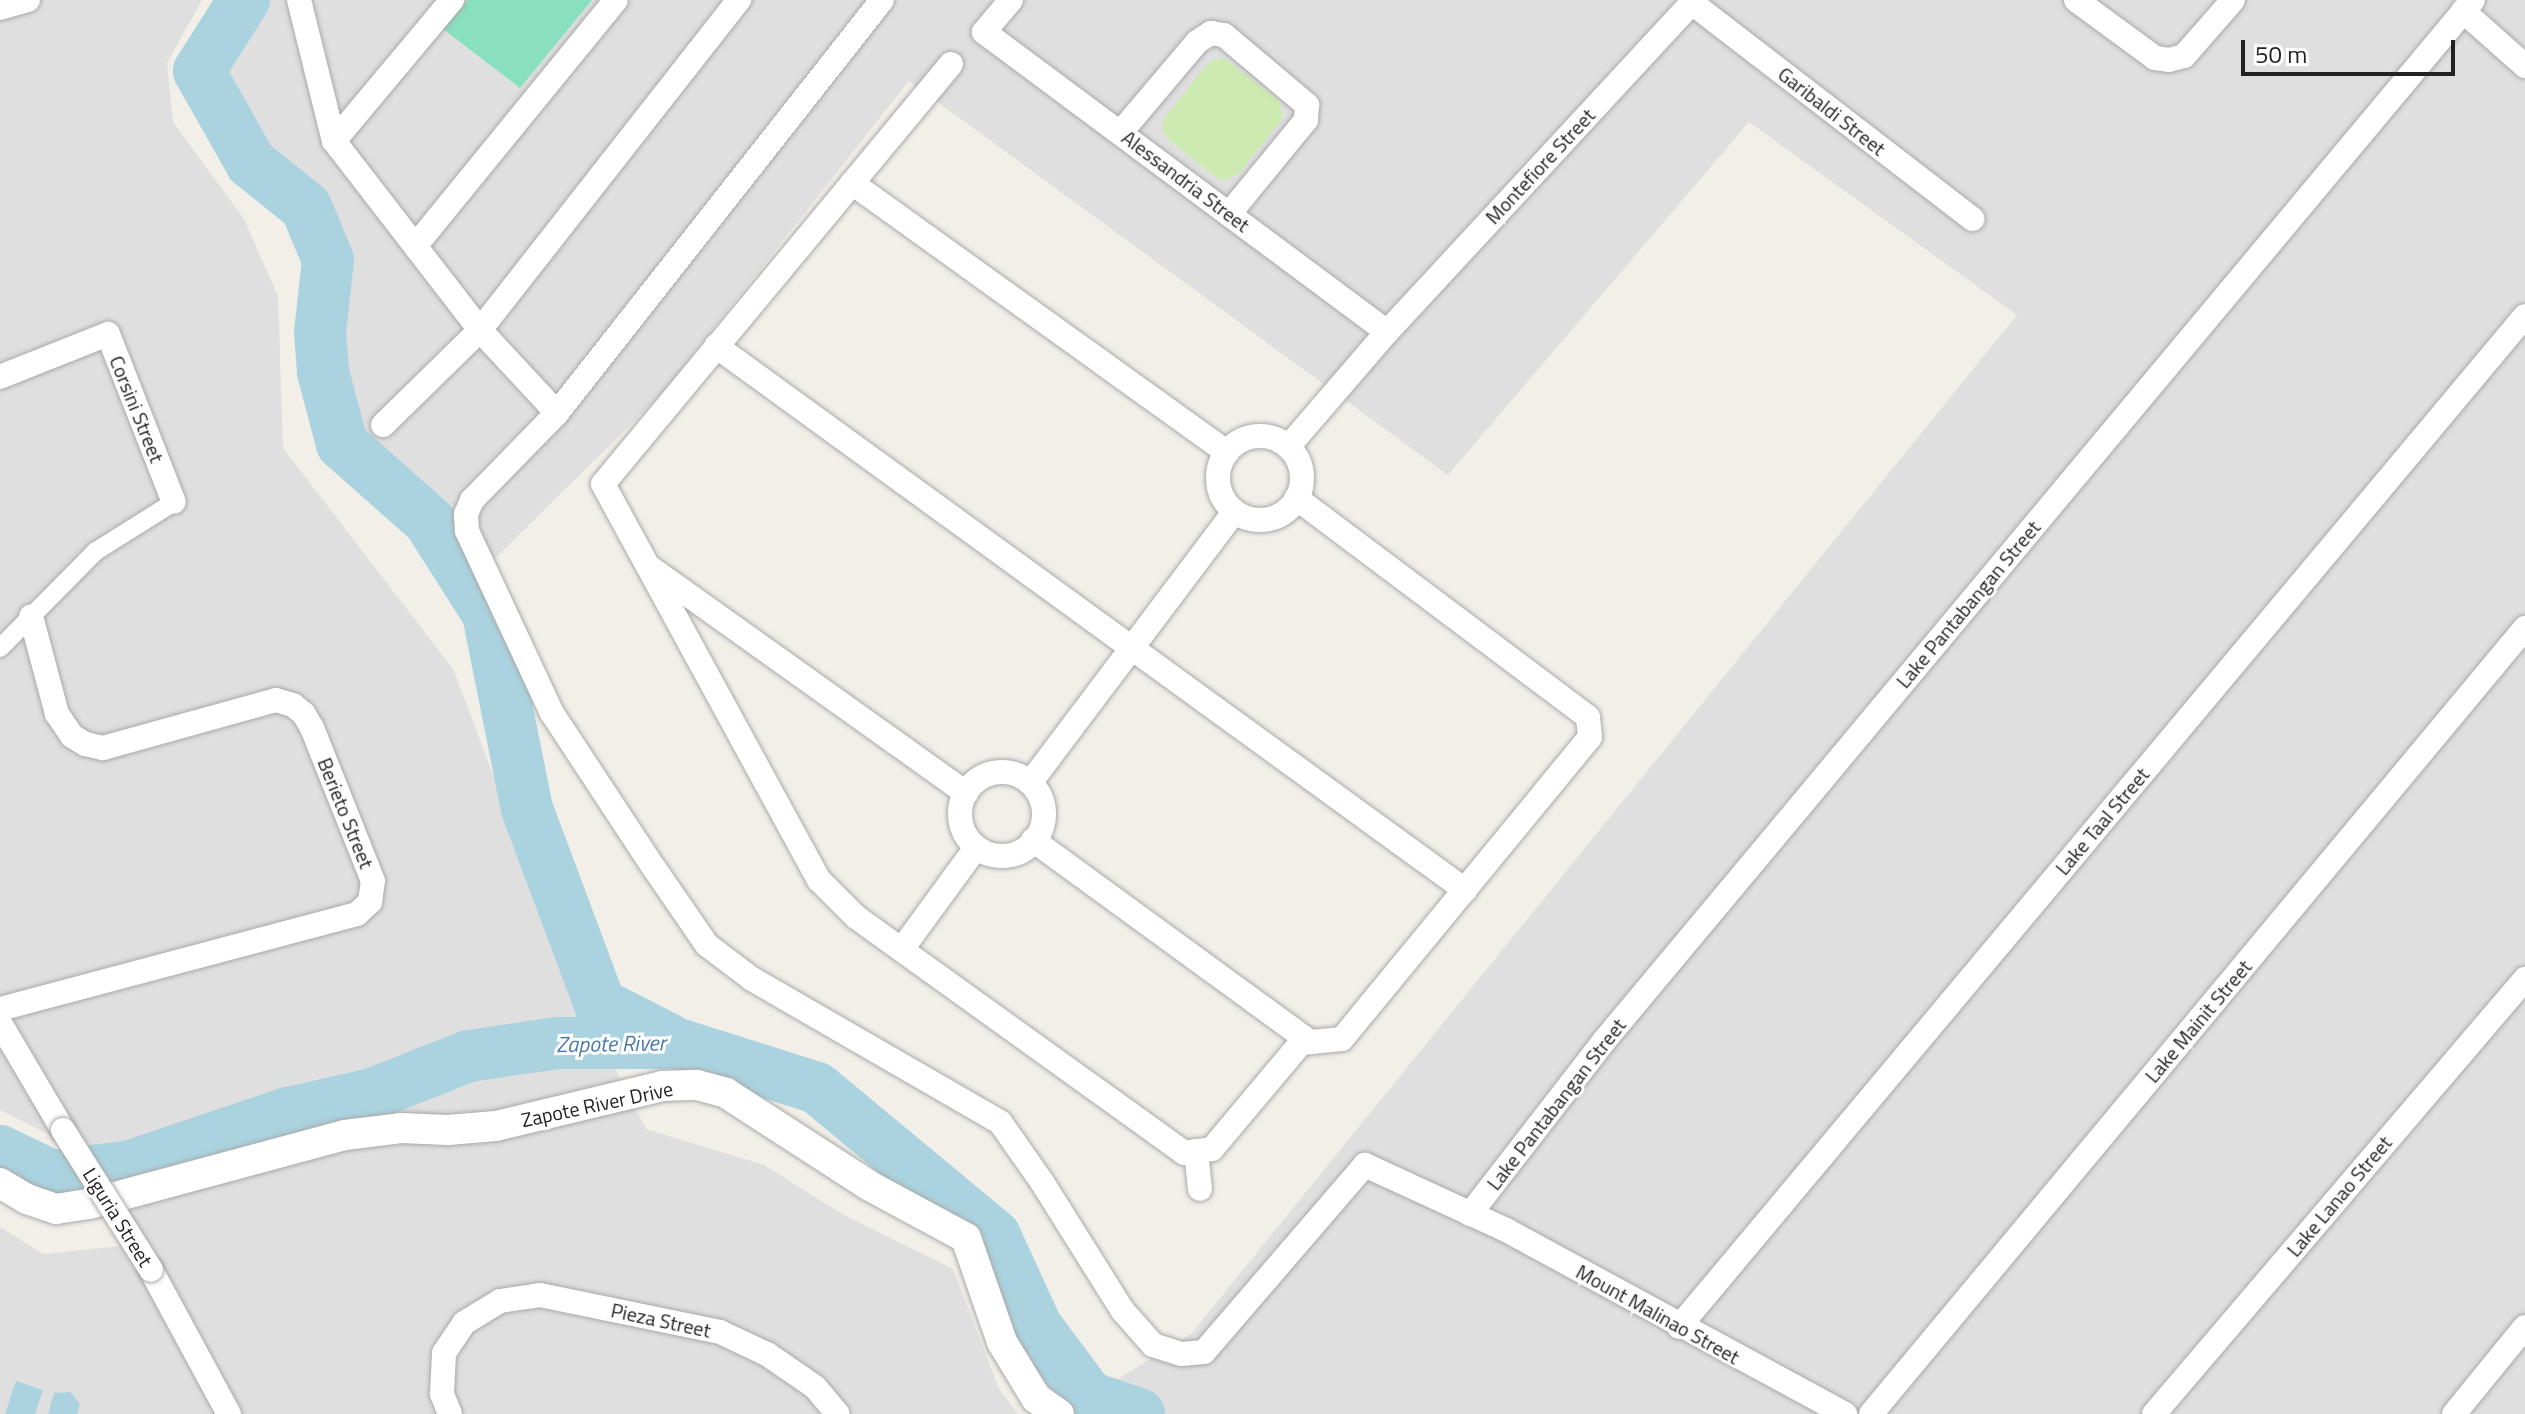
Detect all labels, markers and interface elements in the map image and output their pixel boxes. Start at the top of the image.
scale bar [2245,24,2459,74]
text: 50 m [2255,36,2307,72]
street label: Garibaldi Street [1774,62,1890,160]
street label: Montefiore Street [1480,103,1600,229]
street label: Alessandria Street [1117,125,1255,237]
street label: Corsini Street [105,352,169,466]
street label: Lake Pantabangan Street [1891,515,2045,693]
street label: Berieto Street [313,754,379,872]
street label: Lake Taal Street [2050,762,2154,880]
street label: Lake Mainit Street [2140,955,2256,1087]
street label: Lake Pantabangan Street [1482,1013,1630,1195]
water label: Zapote River [556,1030,666,1058]
street label: Zapote River Drive [519,1076,675,1132]
street label: Lake Lanao Street [2282,1131,2396,1261]
street label: Liguria Street [78,1163,158,1271]
street label: Mount Malinao Street [1572,1259,1744,1369]
street label: Pieza Street [609,1298,713,1342]

